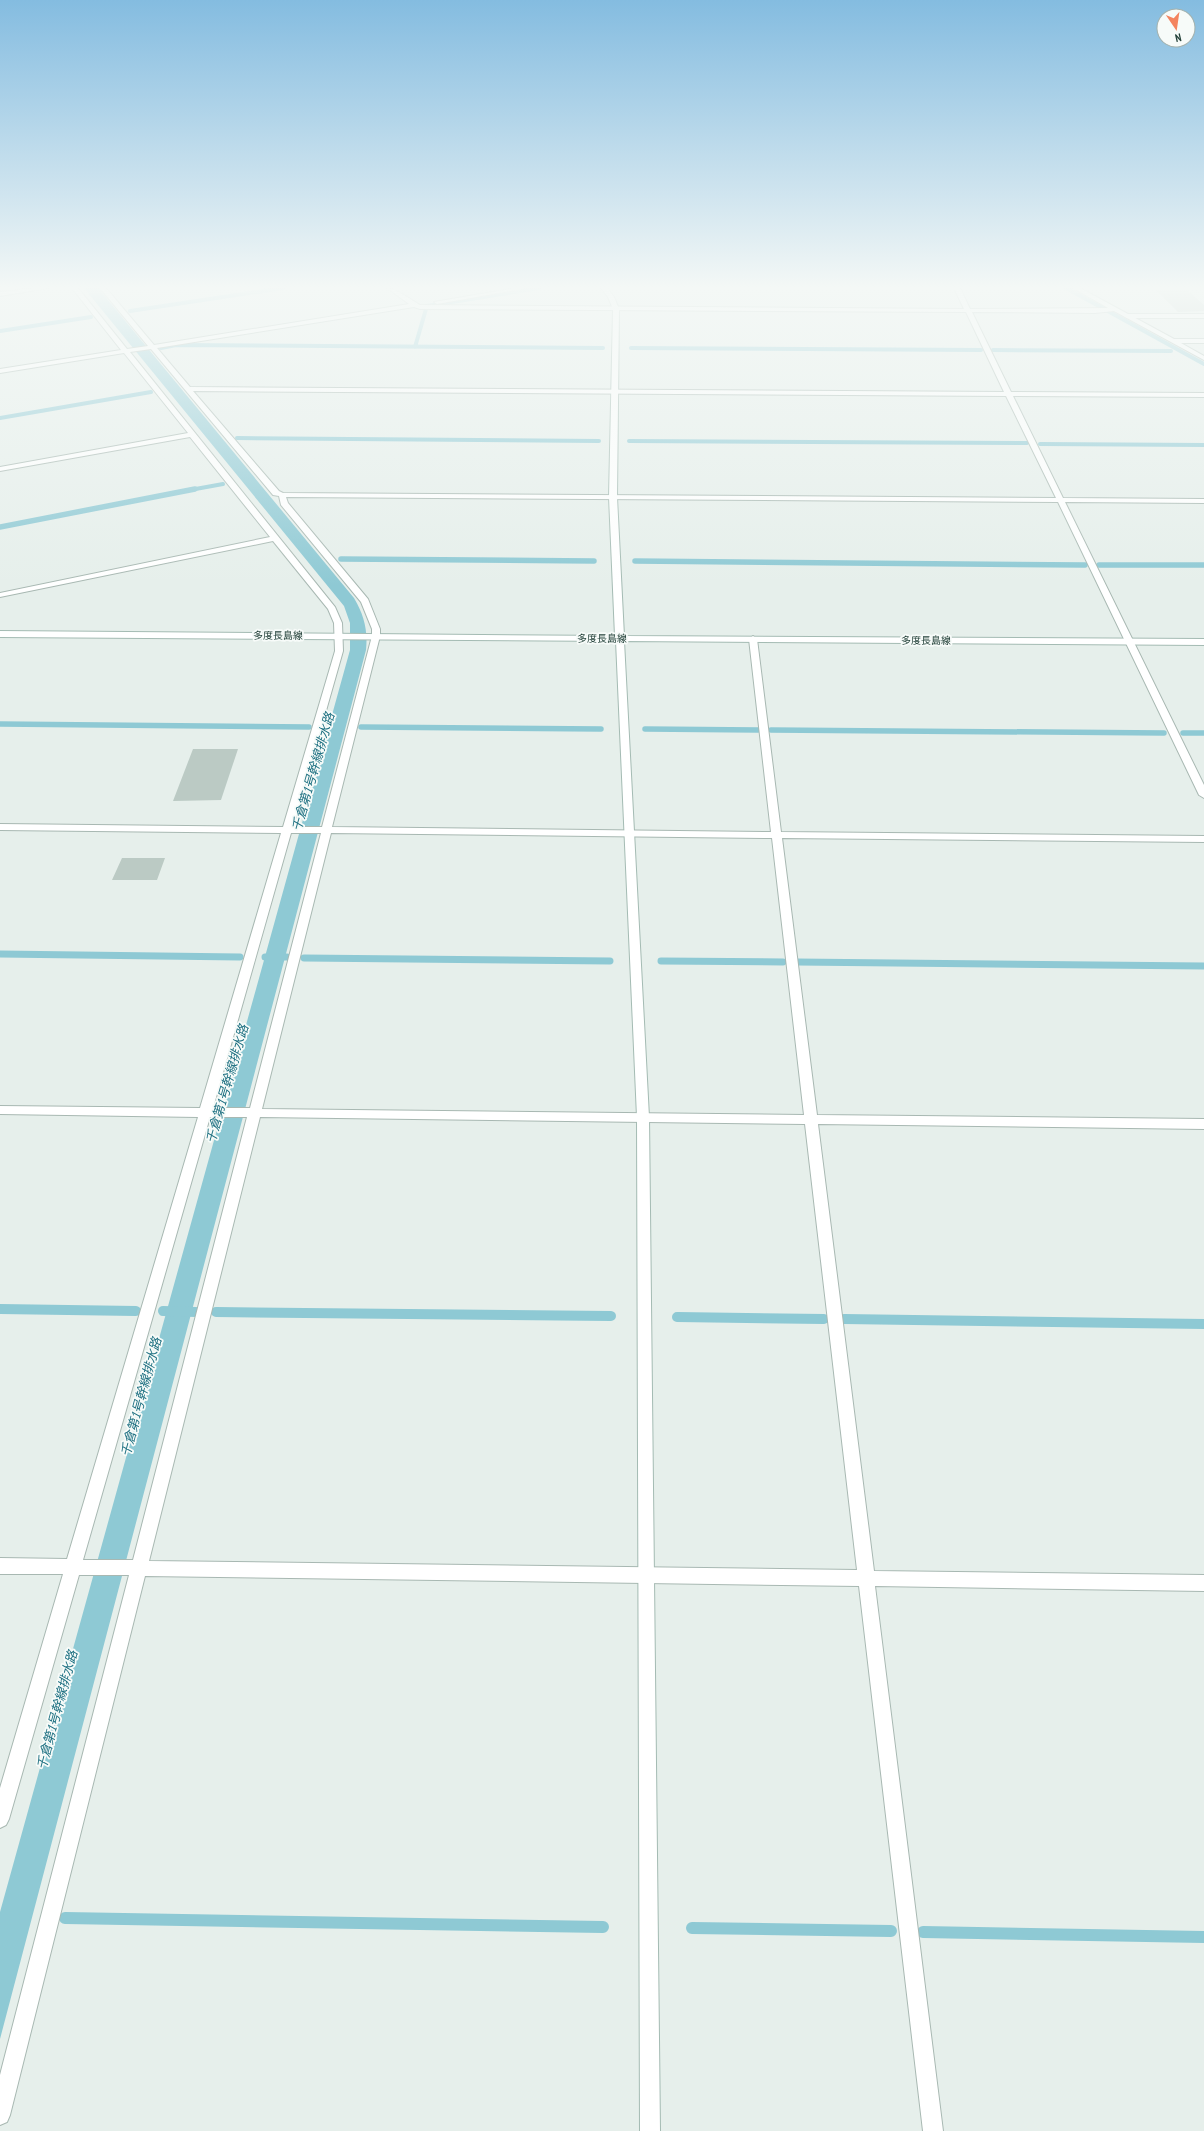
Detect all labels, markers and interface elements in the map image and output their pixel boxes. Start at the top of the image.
north arrow [1156,8,1196,48]
text: N [1174,30,1183,45]
street label: 多度長島線 [253,629,303,642]
street label: 多度長島線 [577,632,627,645]
street label: 多度長島線 [901,634,951,647]
water label: 千倉第1号幹線排水路 [288,710,338,833]
water label: 千倉第1号幹線排水路 [202,1022,252,1145]
water label: 千倉第1号幹線排水路 [117,1335,165,1459]
water label: 千倉第1号幹線排水路 [33,1648,81,1772]

